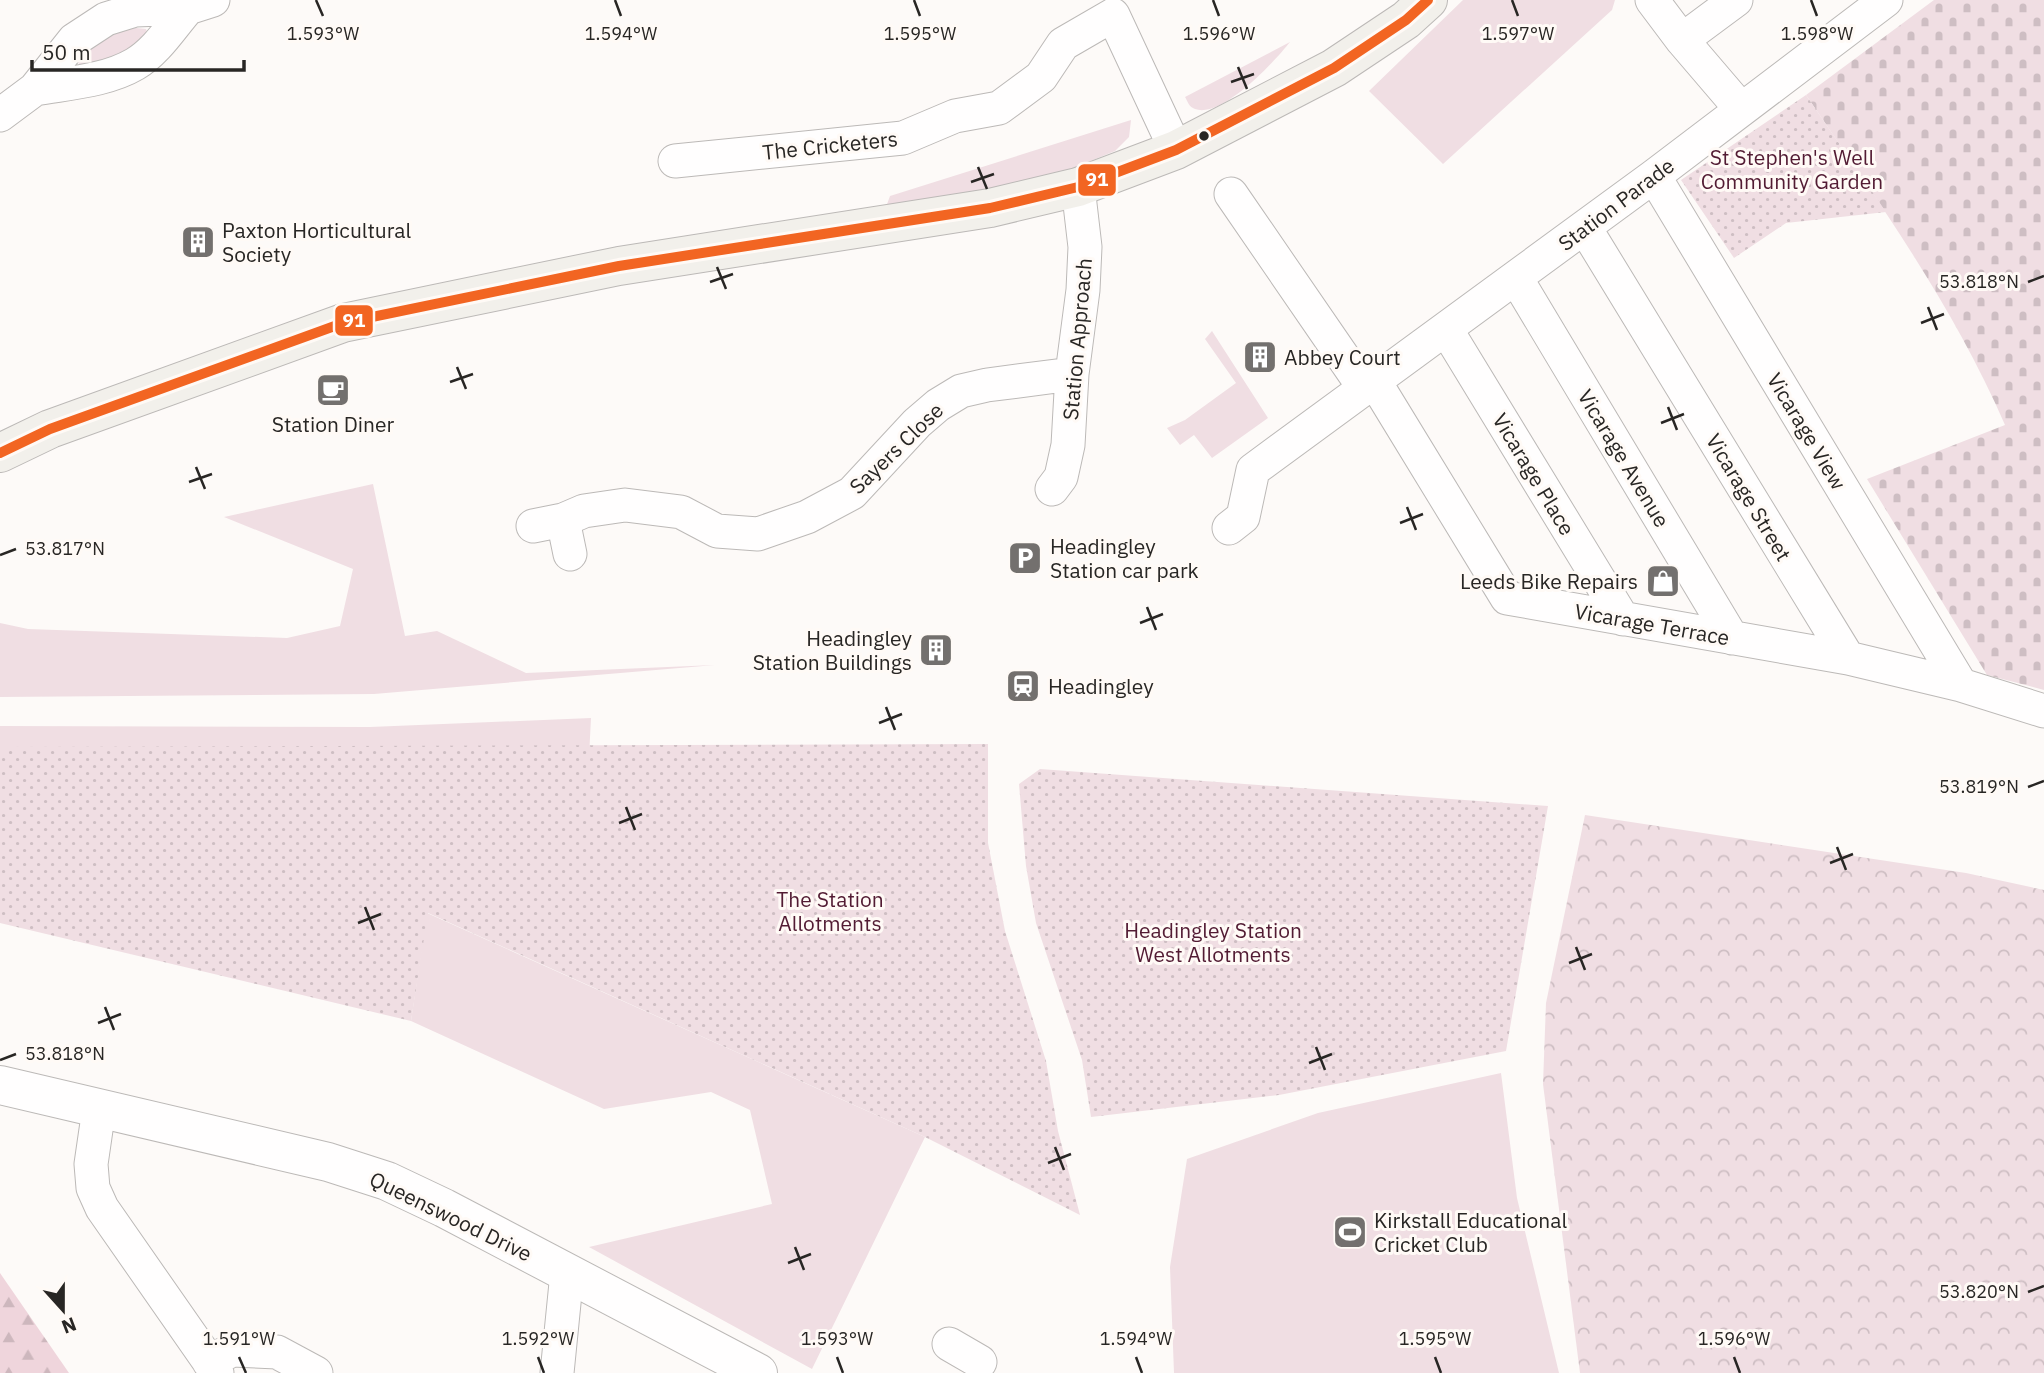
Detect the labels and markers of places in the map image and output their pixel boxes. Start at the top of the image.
unlabelled marker [1197,129,1211,143]
place label: Paxton Horticultural Society [222,216,412,268]
building icon: Paxton Horticultural Society [179,223,217,261]
building icon: Abbey Court [1241,338,1279,376]
place label: Abbey Court [1284,343,1401,371]
cafe icon: Station Diner [314,371,352,409]
place label: Station Diner [272,410,395,438]
place label: Headingley Station car park [1050,532,1199,584]
parking icon: Headingley Station car park [1006,539,1044,577]
shop icon: Leeds Bike Repairs [1644,562,1682,600]
place label: Leeds Bike Repairs [1460,567,1638,595]
place label: Headingley Station Buildings [753,624,913,676]
building icon: Headingley Station Buildings [917,631,955,669]
station icon: Headingley [1004,667,1042,705]
place label: Headingley [1048,672,1154,700]
place label: Kirkstall Educational Cricket Club [1374,1206,1568,1258]
sports icon: Kirkstall Educational Cricket Club [1331,1213,1369,1251]

